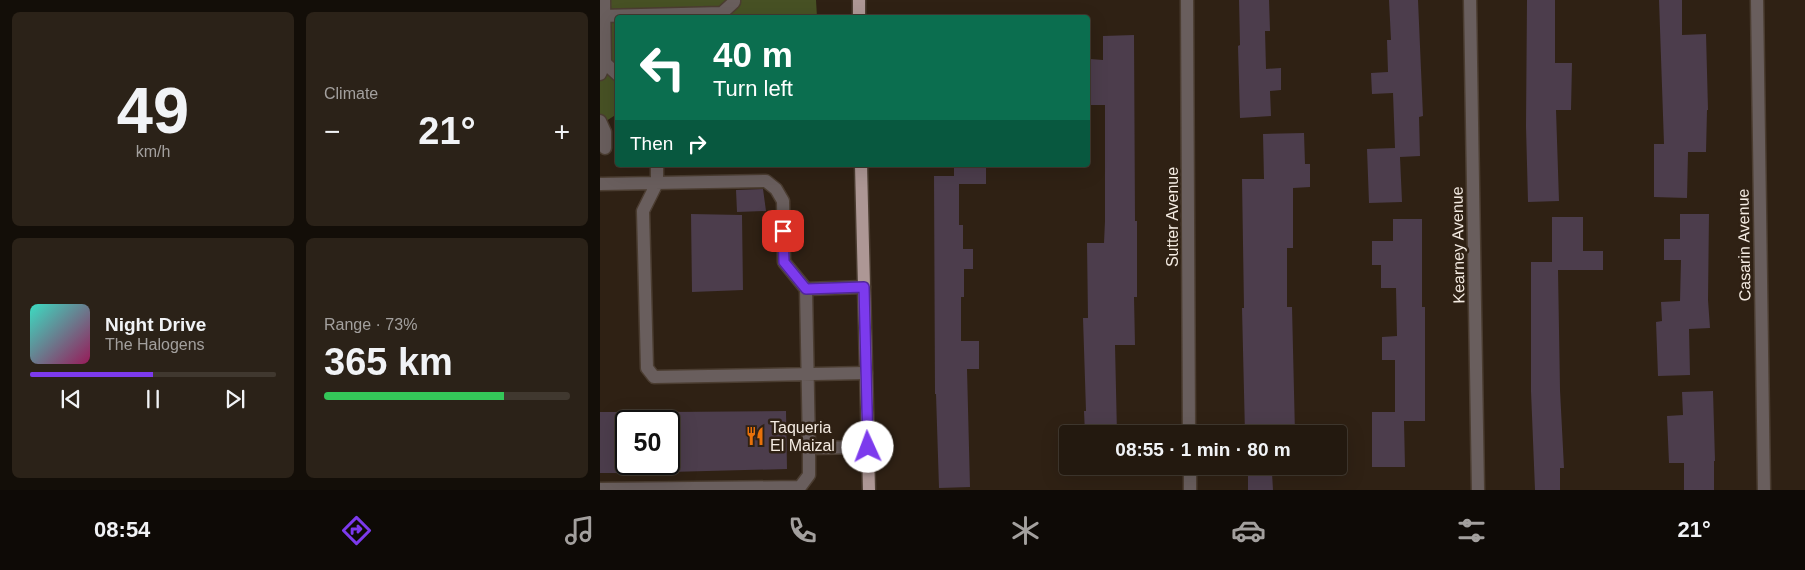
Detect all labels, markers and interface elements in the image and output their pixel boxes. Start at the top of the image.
icon: left [630,35,695,100]
text: 40 m [713,35,793,74]
text: 49 [117,74,189,147]
text: Turn left [713,76,793,101]
text: Climate [324,85,378,102]
text: 21° [418,110,476,152]
text: − [324,116,340,147]
text: + [554,116,570,147]
icon: right [683,130,711,158]
text: Then [630,133,673,154]
text: km/h [136,143,170,160]
street label: Sutter Avenue [1164,167,1181,267]
street label: Kearney Avenue [1448,186,1468,304]
street label: Casarin Avenue [1735,188,1753,301]
pin [762,210,804,252]
icon: arrive [769,217,797,245]
text: Night Drive [105,314,206,335]
text: Range · 73% [324,316,417,333]
text: The Halogens [105,336,205,353]
text: 365 km [324,341,453,383]
icon: previous [57,385,85,413]
icon: pause [139,385,167,413]
icon: next [221,385,249,413]
speed limit sign: 50 [615,410,680,475]
place label: Taqueria El Maizal [770,419,835,454]
position arrow [841,420,893,472]
restaurant icon: Taqueria El Maizal [744,425,766,447]
text: 08:55 · 1 min · 80 m [1115,439,1291,460]
icon: directions [339,513,374,548]
icon: music [562,513,597,548]
icon: phone [785,513,820,548]
icon: climate [1008,513,1043,548]
icon: car [1231,513,1266,548]
icon: filters [1454,513,1489,548]
text: 08:54 [94,517,150,542]
text: 21° [1678,517,1711,542]

